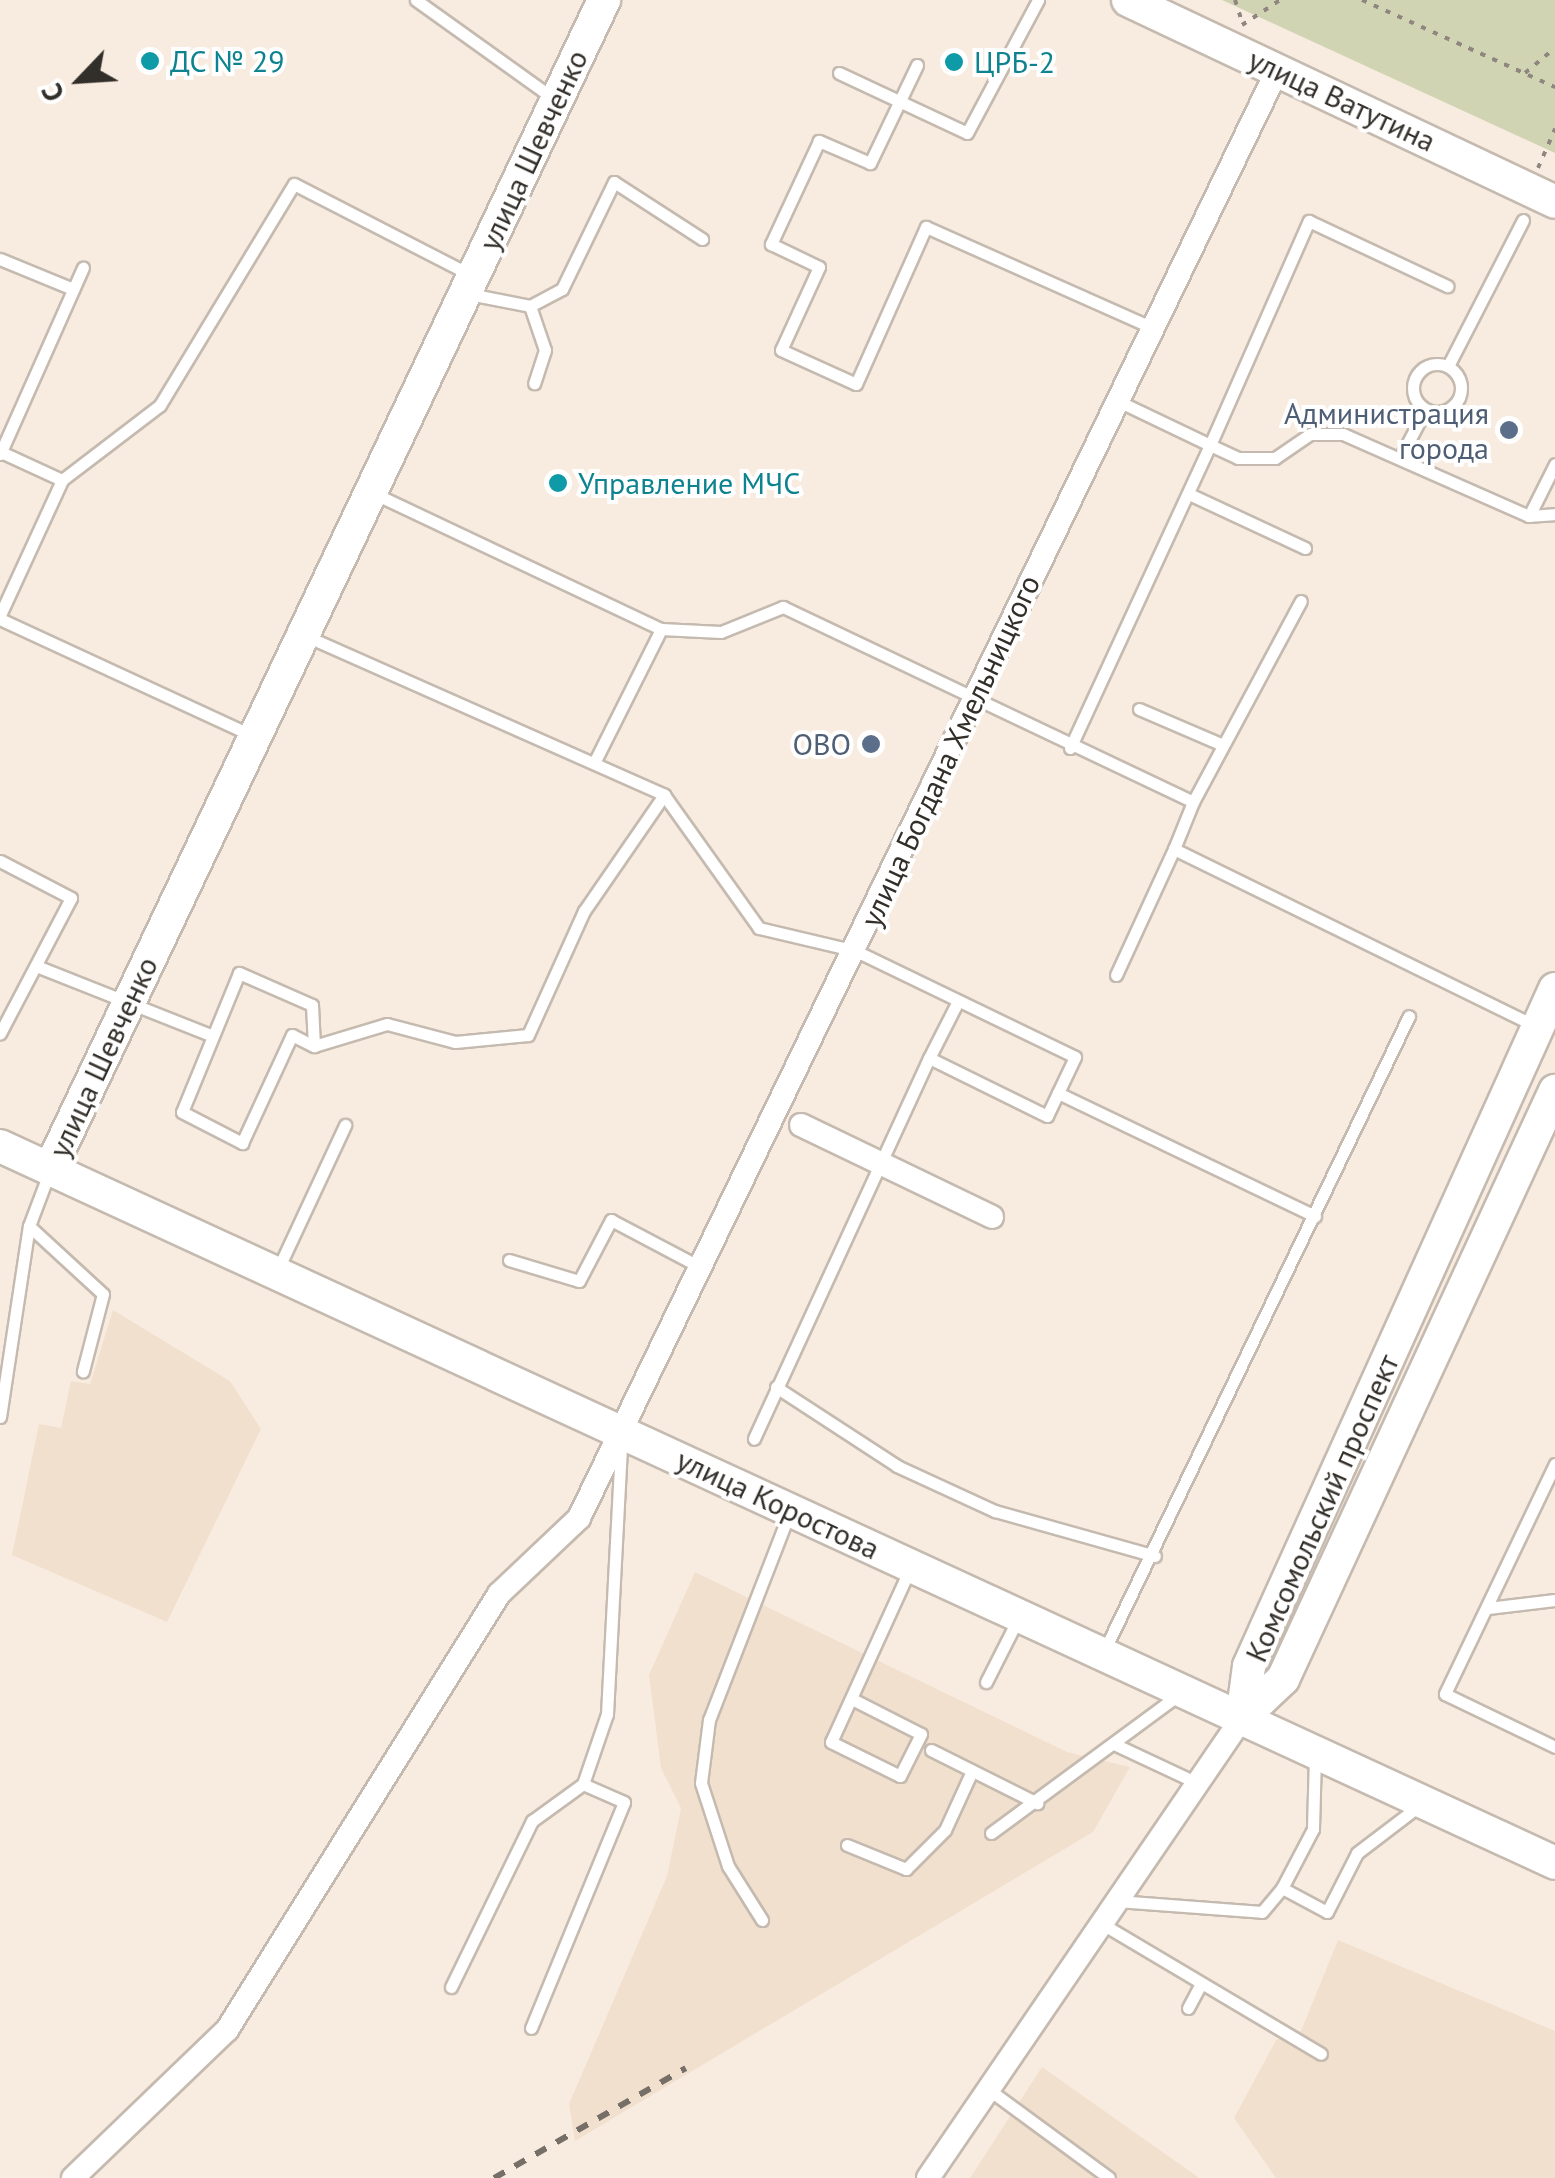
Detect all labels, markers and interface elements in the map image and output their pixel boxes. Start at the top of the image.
north arrow [30,30,130,130]
street label: улица Ватутина [1243,41,1441,159]
place label: ДС № 29 [170,43,286,79]
street label: улица Шевченко [471,44,595,256]
place label: ЦРБ-2 [974,44,1055,80]
marker: ДС № 29 [139,50,161,72]
marker: ЦРБ-2 [943,51,965,73]
text: С [32,78,72,108]
place label: Администрация города [1284,395,1489,466]
marker: Администрация города [1498,419,1520,441]
place label: Управление МЧС [578,465,800,501]
marker: Управление МЧС [547,472,569,494]
street label: улица Богдана Хмельницкого [852,569,1048,933]
place label: ОВО [792,726,851,762]
marker: ОВО [860,733,882,755]
street label: улица Шевченко [41,951,165,1163]
street label: Комсомольский проспект [1238,1349,1406,1667]
street label: улица Коростова [671,1441,885,1567]

